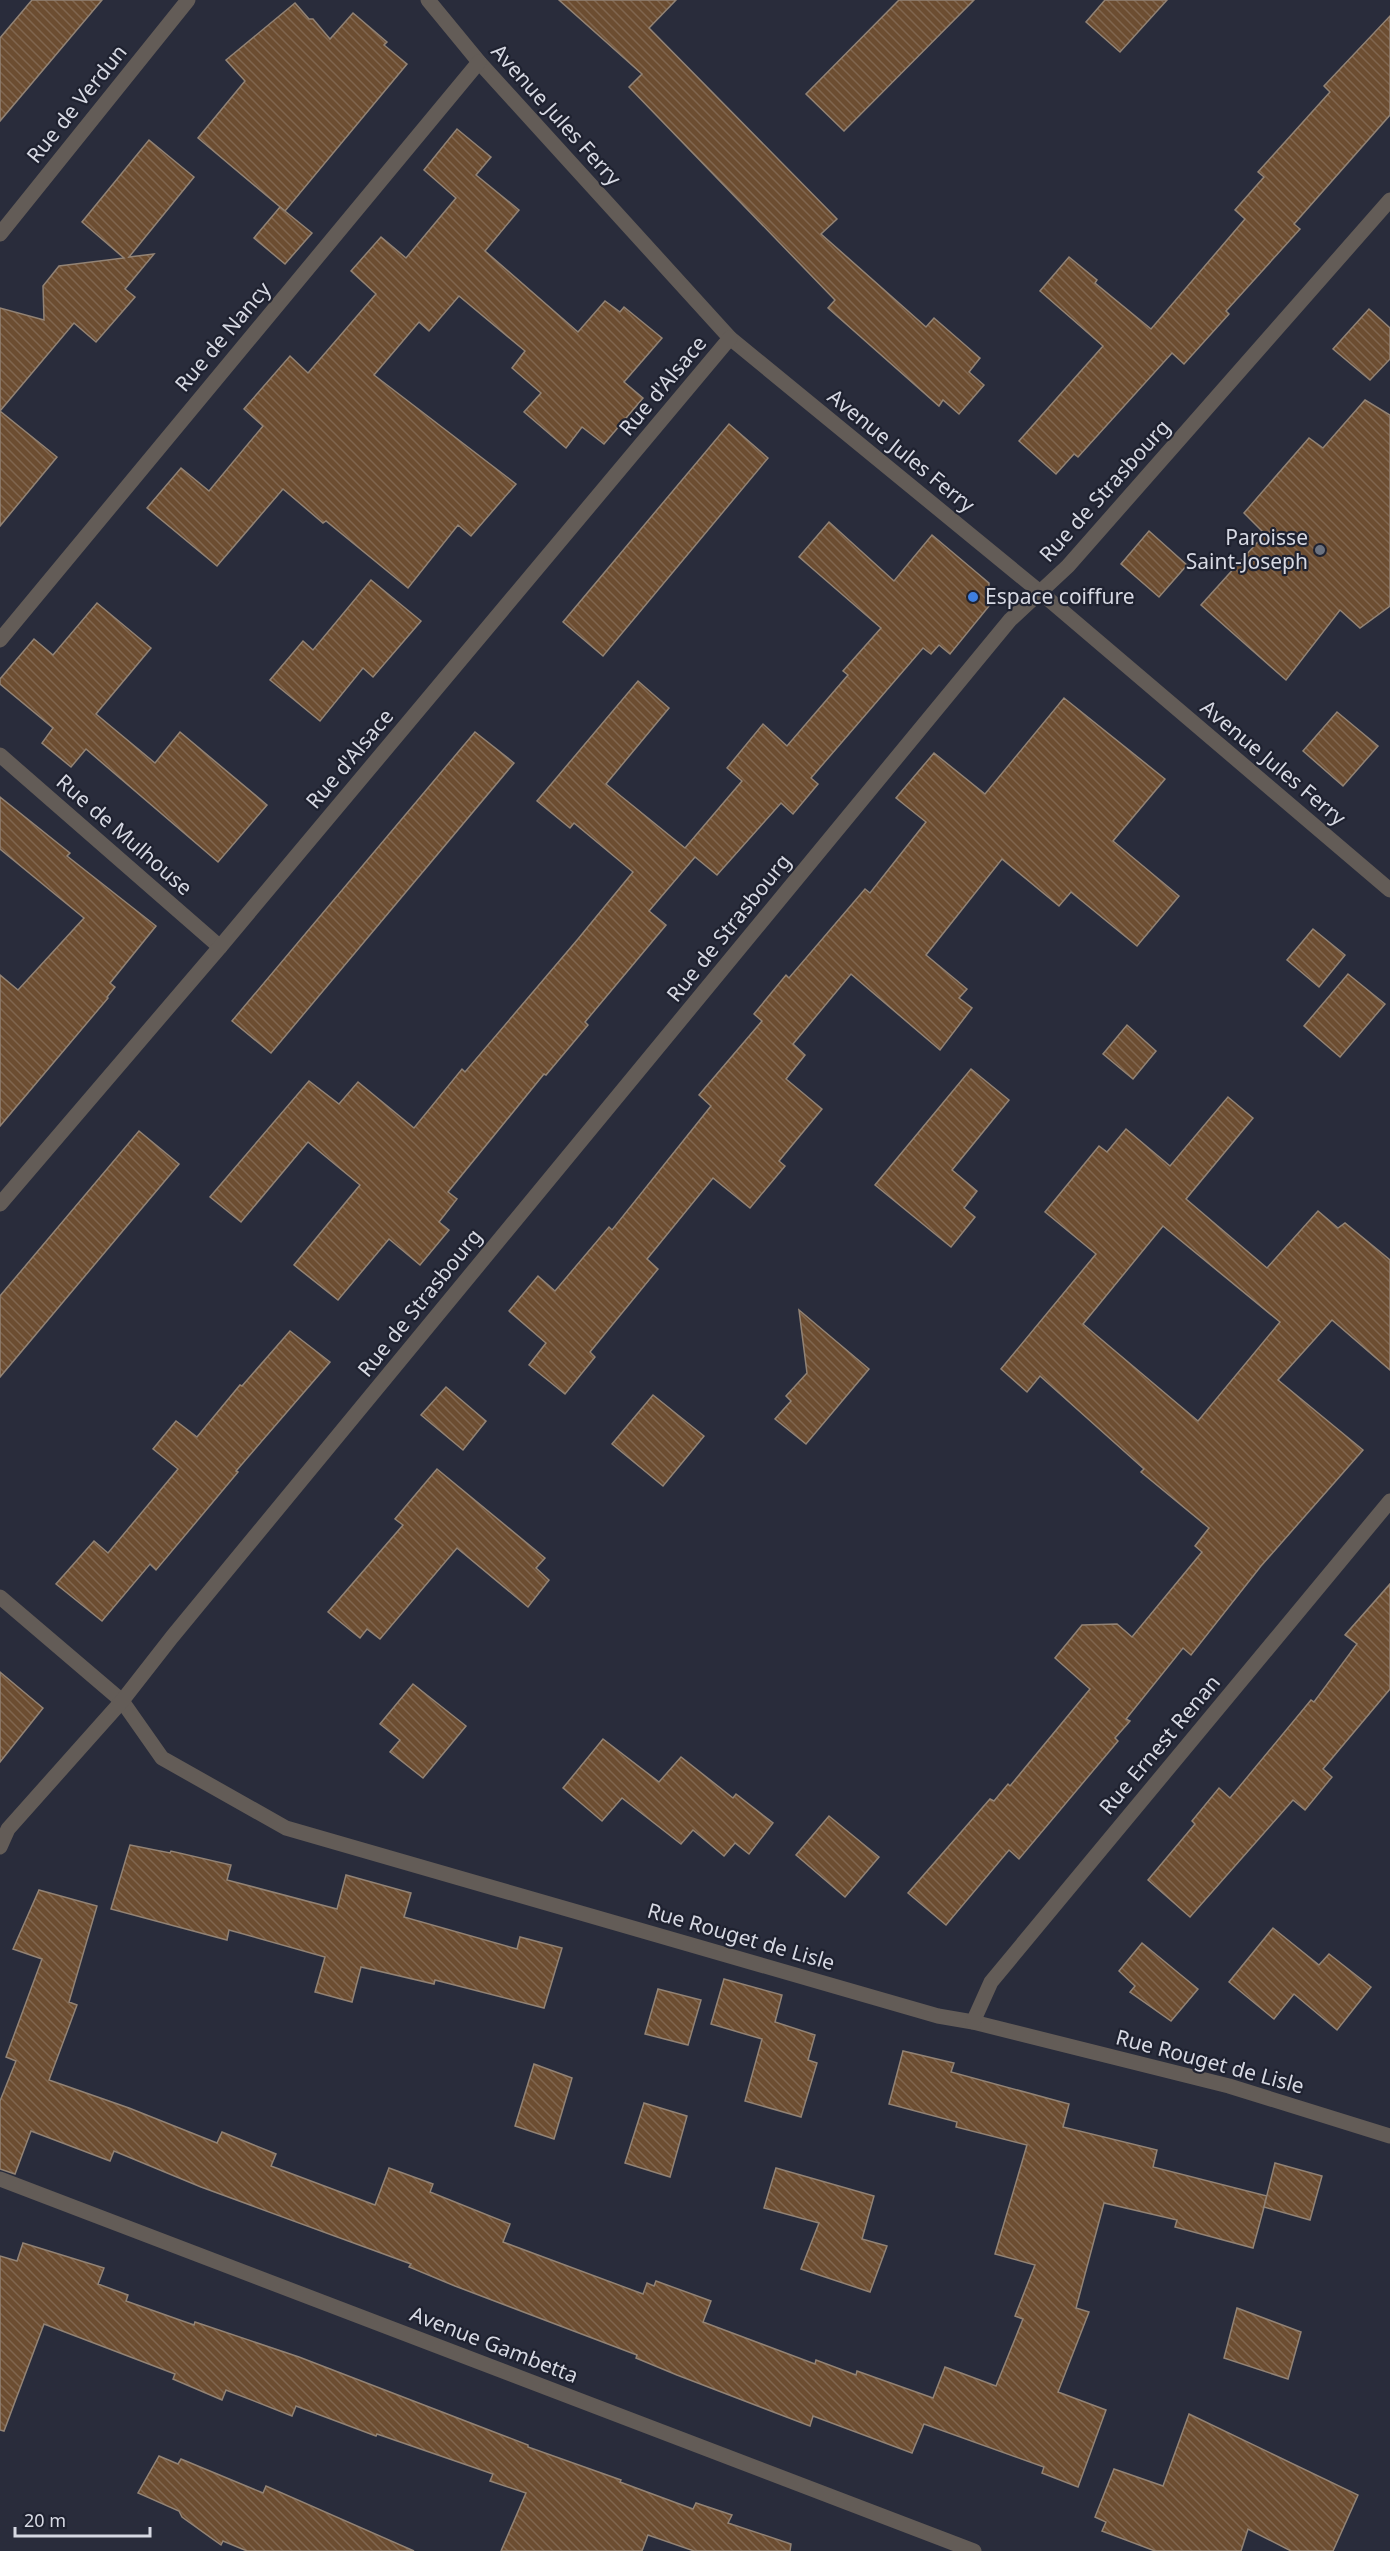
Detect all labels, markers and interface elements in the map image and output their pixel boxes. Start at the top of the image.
street label: Rue de Verdun [20,38,133,168]
street label: Avenue Jules Ferry [486,38,628,191]
street label: Rue de Nancy [168,275,277,397]
street label: Rue d'Alsace [612,330,712,441]
street label: Avenue Jules Ferry [822,382,981,518]
street label: Rue de Strasbourg [1033,413,1176,568]
place label: Paroisse Saint-Joseph [1186,523,1308,575]
marker: Paroisse Saint-Joseph [1313,543,1327,557]
place label: Espace coiffure [985,582,1135,610]
marker: Espace coiffure [966,590,980,604]
street label: Avenue Jules Ferry [1195,693,1352,831]
street label: Rue d'Alsace [299,703,399,814]
street label: Rue de Mulhouse [51,767,199,901]
street label: Rue de Strasbourg [660,848,797,1007]
street label: Rue de Strasbourg [351,1223,488,1382]
street label: Rue Ernest Renan [1093,1669,1226,1820]
street label: Rue Rouget de Lisle [644,1896,838,1976]
street label: Rue Rouget de Lisle [1113,2022,1308,2100]
street label: Avenue Gambetta [406,2299,582,2389]
scale bar [15,2500,150,2538]
text: 20 m [24,2508,66,2532]

